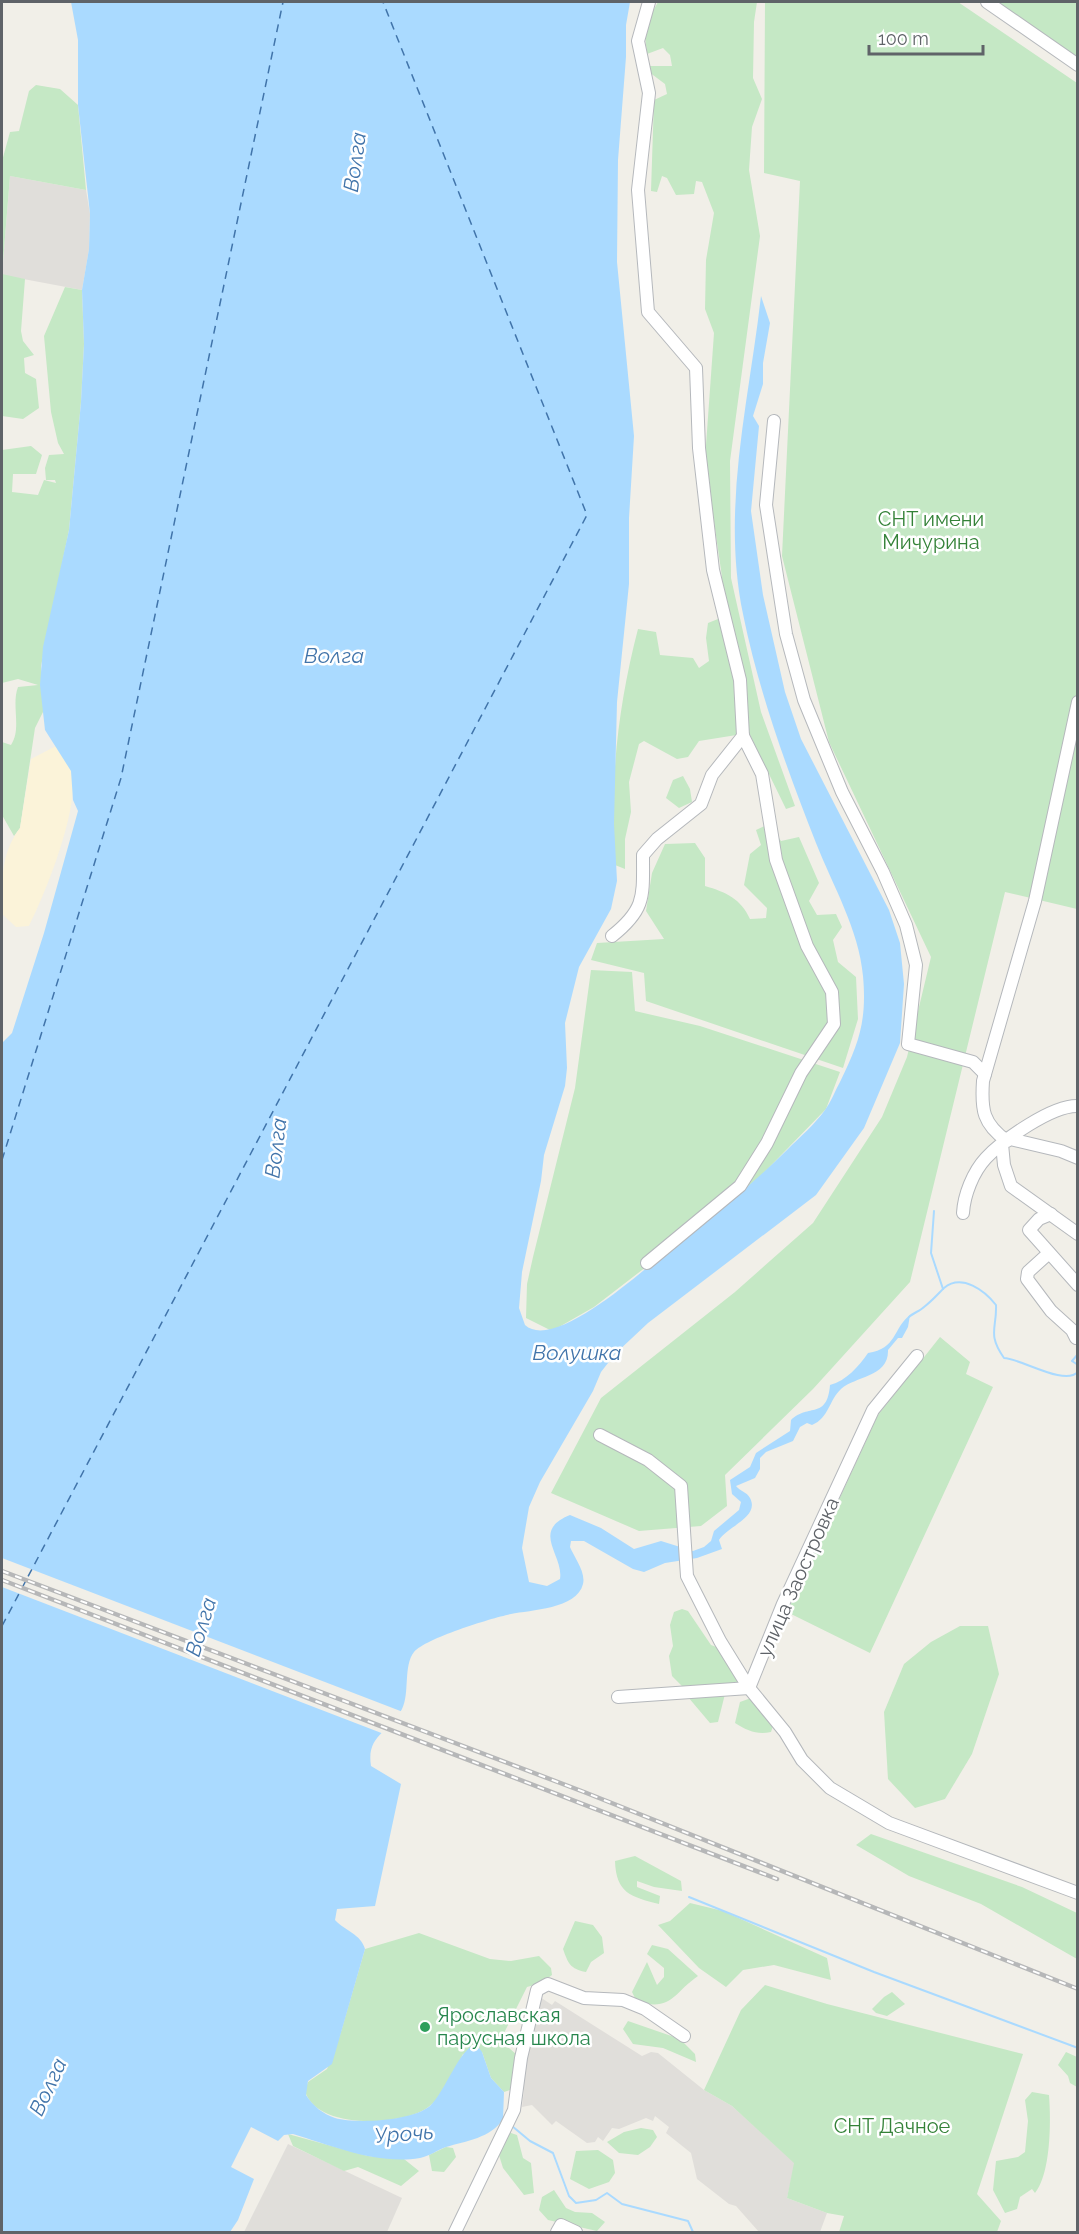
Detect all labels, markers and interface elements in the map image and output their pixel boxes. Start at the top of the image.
scale bar [869,18,983,56]
text: 100 m [878,28,929,49]
water label: Волга [338,130,371,193]
park label: СНТ имени Мичурина [878,507,984,554]
water label: Волга [304,643,364,668]
water label: Волга [259,1117,292,1179]
water label: Волушка [533,1340,621,1365]
street label: улица Заостровка [752,1494,844,1660]
water label: Волга [180,1594,221,1659]
place label: Ярославская парусная школа [437,2003,591,2050]
marker: Ярославская парусная школа [418,2020,432,2034]
water label: Волга [24,2054,72,2119]
park label: СНТ Дачное [834,2114,951,2138]
water label: Урочь [373,2119,434,2148]

